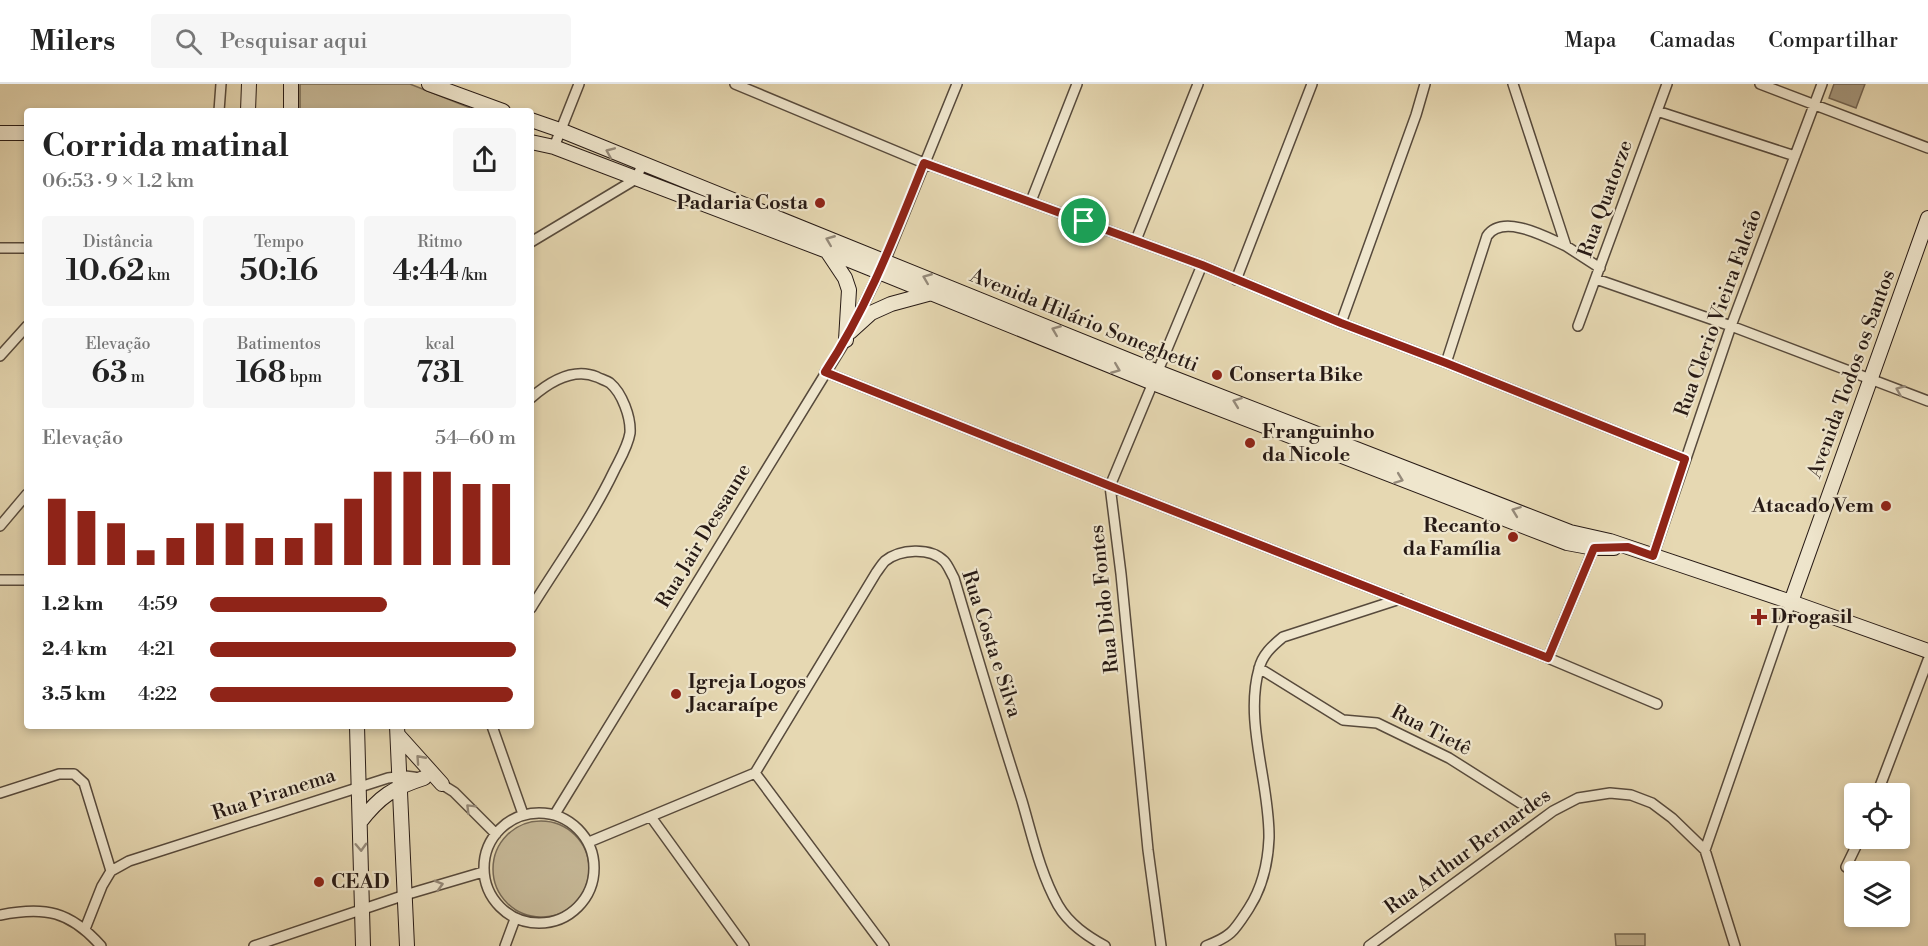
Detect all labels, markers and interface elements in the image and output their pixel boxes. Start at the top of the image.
search box [151,14,571,68]
text: Milers [30,24,115,59]
icon: search [172,25,205,58]
text: Pesquisar aqui [220,28,367,55]
text: Mapa [1564,28,1616,54]
text: Camadas [1649,28,1735,54]
text: Compartilhar [1768,28,1898,54]
text: Corrida matinal [42,126,289,167]
button: share [453,128,516,191]
street label: Rua Quatorze [1573,137,1639,261]
one-way arrow [605,147,616,159]
text: 06:53 · 9 × 1.2 km [42,169,194,194]
place label: Padaria Costa [677,191,808,216]
pin [1058,195,1109,246]
marker: Padaria Costa [813,196,827,210]
icon: arrive [1067,204,1100,237]
street label: Rua Clerio Vieira Falcão [1670,206,1768,420]
text: Distância [83,232,153,252]
text: Tempo [254,232,304,252]
text: Ritmo [418,232,462,252]
one-way arrow [826,234,836,247]
text: 10.62 [66,252,145,290]
text: 50:16 [240,252,318,290]
text: 4:44 [392,252,459,290]
street label: Avenida Hilário Soneghetti [965,263,1202,378]
text: km [145,265,170,285]
text: /km [459,265,488,285]
street label: Avenida Todos os Santos [1802,266,1901,483]
one-way arrow [922,273,933,285]
one-way arrow [1051,325,1062,337]
text: Elevação [86,334,150,354]
text: Batimentos [237,334,321,354]
text: kcal [425,334,455,354]
text: 63 [91,354,127,392]
text: 168 [236,354,286,392]
text: 731 [416,354,464,392]
one-way arrow [1110,362,1121,374]
place label: Conserta Bike [1229,363,1363,388]
text: m [127,367,145,387]
text: bpm [286,367,322,387]
marker: Conserta Bike [1210,368,1224,382]
one-way arrow [1895,385,1906,397]
one-way arrow [1232,397,1243,410]
place label: Franguinho da Nicole [1262,420,1375,468]
text: Elevação [42,426,123,451]
text: 54–60 m [435,426,516,451]
marker: Franguinho da Nicole [1243,436,1257,450]
street label: Rua Jair Dessaune [651,459,757,613]
one-way arrow [1393,471,1404,484]
place label: Atacado Vem [1751,494,1874,519]
marker: Atacado Vem [1879,499,1893,513]
one-way arrow [1511,506,1522,518]
place label: Recanto da Família [1403,514,1501,562]
street label: Rua Dido Fontes [1085,524,1125,674]
marker: Recanto da Família [1506,530,1520,544]
street label: Rua Costa e Silva [955,567,1027,722]
text: 1.2 km [42,592,104,617]
text: 4:59 [138,592,178,617]
place label: Drogasil [1771,605,1853,630]
marker: Drogasil [1752,610,1766,624]
text: 2.4 km [42,637,107,662]
text: 4:21 [138,637,175,662]
place label: Igreja Logos Jacaraípe [685,670,806,718]
text: 3.5 km [42,682,106,707]
text: 4:22 [138,682,177,707]
marker: Igreja Logos Jacaraípe [669,687,683,701]
street label: Rua Tietê [1387,700,1475,762]
one-way arrow [416,756,427,766]
street label: Rua Piranema [209,763,340,827]
street label: Rua Arthur Bernardes [1380,783,1556,921]
map controls [1844,783,1910,927]
button: locate [1844,783,1910,849]
one-way arrow [466,804,477,815]
one-way arrow [354,843,367,852]
button: layers [1844,861,1910,927]
place label: CEAD [331,870,389,895]
marker: CEAD [312,875,326,889]
one-way arrow [433,880,444,892]

